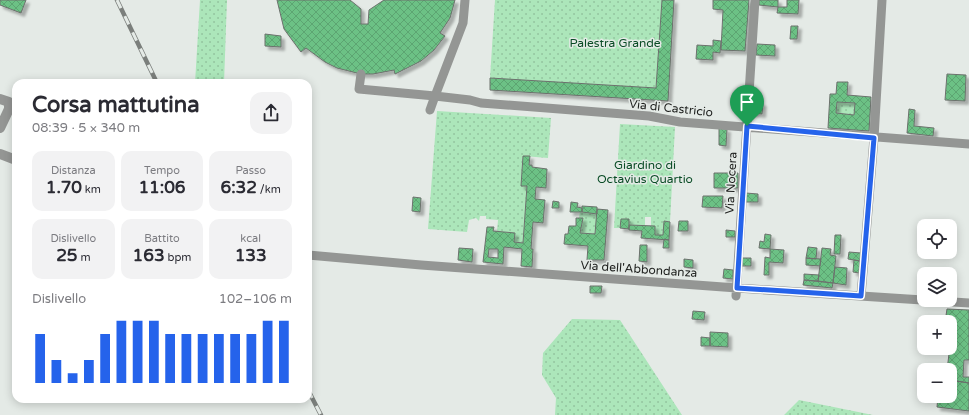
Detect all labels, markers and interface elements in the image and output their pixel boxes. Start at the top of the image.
park label: Palestra Grande [569,36,661,50]
pin [730,85,764,126]
icon: arrive [736,91,758,113]
text: Corsa mattutina [32,92,200,118]
button: share [250,92,292,134]
street label: Via di Castricio [628,97,714,119]
text: 08:39 · 5 × 340 m [32,120,140,136]
street label: Via Nocera [722,152,740,214]
park label: Giardino di Octavius Quartio [597,158,693,186]
text: Distanza [51,164,96,177]
text: Tempo [144,164,180,177]
text: Passo [235,164,266,177]
text: 1.70 [46,177,82,198]
text: 11:06 [138,177,186,198]
text: 6:32 [221,177,257,198]
text: km [82,183,101,196]
text: /km [257,183,281,196]
map controls [917,219,957,403]
button: locate [917,219,957,259]
text: Dislivello [50,232,96,245]
text: Battito [144,232,180,245]
text: kcal [240,232,261,245]
text: 25 [56,245,78,266]
text: 163 [133,245,165,266]
text: 133 [235,245,267,266]
text: m [78,251,90,264]
text: bpm [165,251,191,264]
street label: Via dell'Abbondanza [580,258,698,280]
button: layers [917,267,957,307]
text: Dislivello [32,291,86,307]
text: 102–106 m [219,291,292,307]
button: + [917,315,957,355]
button: − [917,363,957,403]

